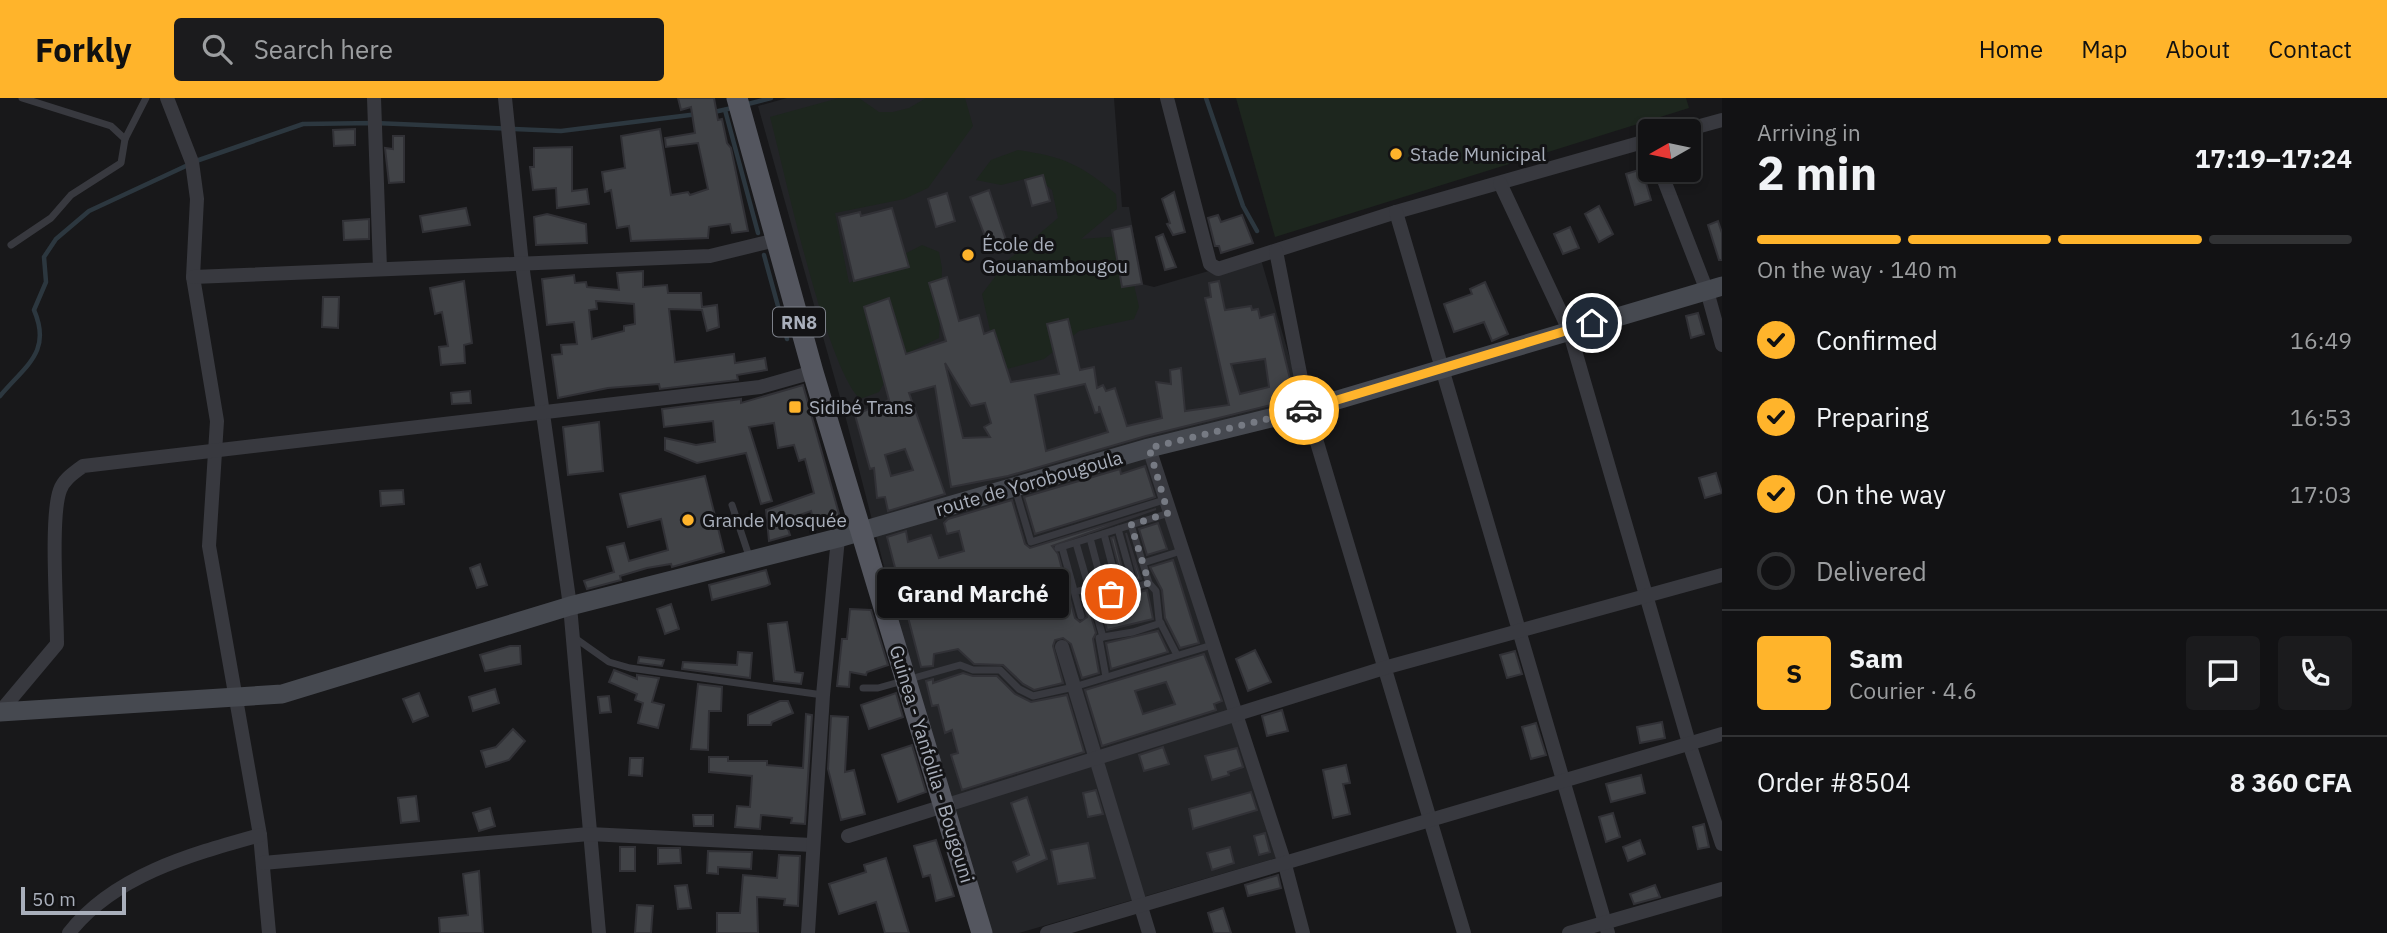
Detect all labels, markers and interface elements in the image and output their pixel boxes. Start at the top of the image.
search box [174,18,664,81]
text: Forkly [35,28,132,71]
icon: search [198,30,236,68]
text: Search here [254,32,393,66]
text: Home [1979,33,2043,65]
text: Map [2081,33,2127,65]
text: About [2165,33,2230,65]
text: Contact [2268,33,2352,65]
text: Arriving in [1757,117,1861,147]
north arrow [1638,119,1701,182]
map controls [1638,119,1701,182]
text: 17:19–17:24 [2195,141,2352,175]
place label: Stade Municipal [1410,142,1546,166]
text: 2 min [1757,143,1877,203]
marker: Stade Municipal [1388,146,1404,162]
place label: École de Gouanambougou [982,232,1128,278]
marker: École de Gouanambougou [960,247,976,263]
text: On the way · 140 m [1757,254,1957,284]
pin [1562,293,1622,353]
icon: home [1573,304,1611,342]
road number: RN8 [773,308,825,336]
icon: check [1757,321,1795,359]
text: Confirmed [1816,323,1938,357]
text: 16:49 [2290,325,2352,355]
courier [1269,375,1339,445]
icon: car [1285,391,1323,429]
place label: Sidibé Trans [809,395,914,419]
icon: check [1757,398,1795,436]
marker: Sidibé Trans [787,399,803,415]
text: Preparing [1816,400,1929,434]
text: 16:53 [2290,402,2352,432]
street label: route de Yorobougoula [933,445,1125,521]
icon: check [1757,475,1795,513]
text: On the way [1816,477,1946,511]
text: 17:03 [2290,479,2352,509]
place label: Grande Mosquée [702,508,847,532]
marker: Grande Mosquée [680,512,696,528]
text: Delivered [1816,554,1927,588]
pin [1081,564,1141,624]
callout: Grand Marché [876,570,1069,618]
icon: bag [1092,575,1130,613]
text: Grand Marché [897,578,1049,608]
button: chat [2186,636,2260,710]
button: phone [2278,636,2352,710]
text: Sam [1849,641,1903,675]
street label: Guinea - Yanfolila - Bougouni [884,642,980,886]
text: S [1786,656,1802,690]
text: Courier · 4.6 [1849,675,1977,705]
text: Order #8504 [1757,765,1911,799]
text: 8 360 CFA [2230,765,2352,799]
scale bar [21,884,126,916]
text: 50 m [32,887,76,911]

